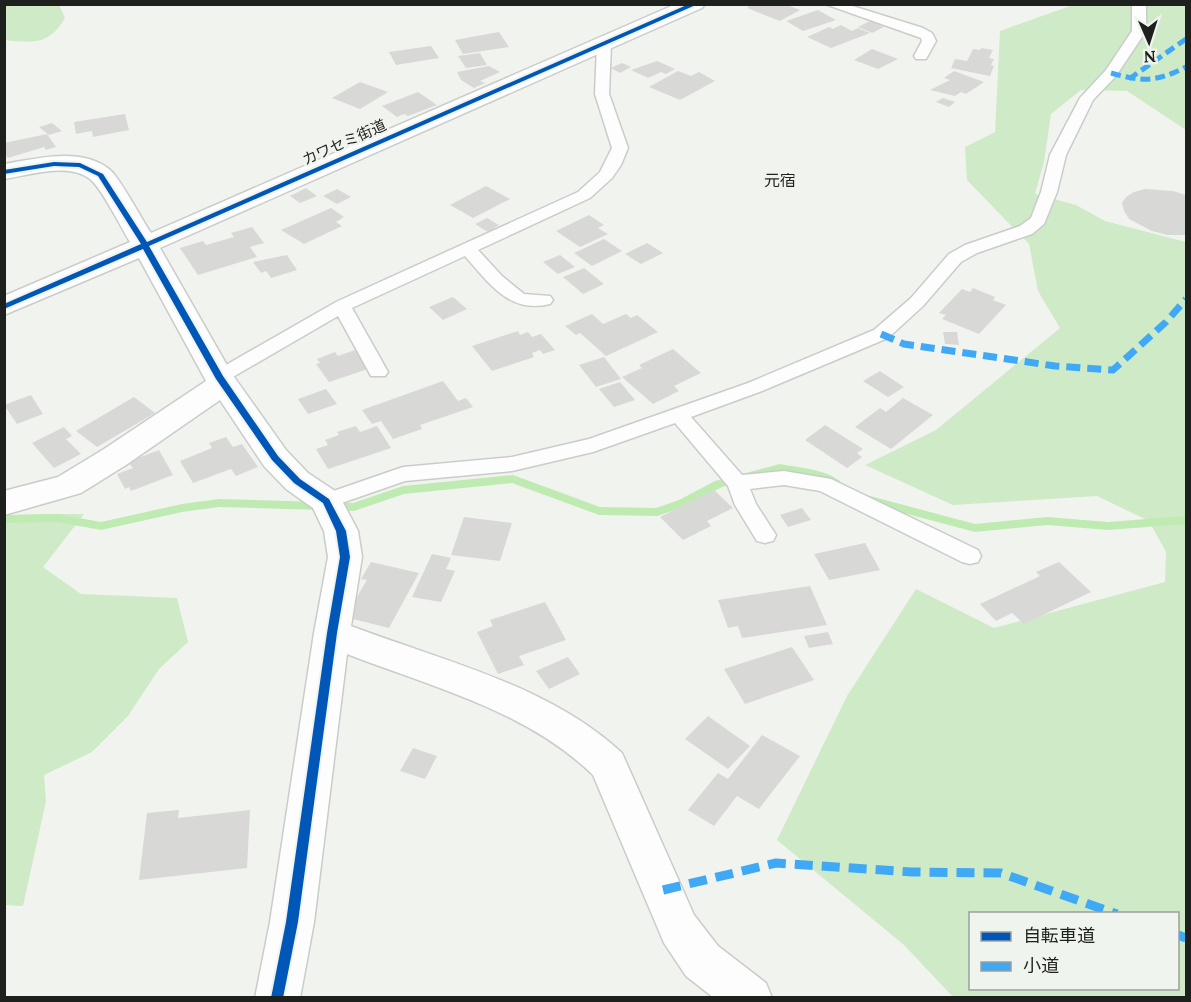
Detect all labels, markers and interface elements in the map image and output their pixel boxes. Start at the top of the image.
north arrow [1119,12,1179,72]
text: N [1143,47,1156,67]
street label: カワセミ街道 [299,115,389,169]
district label: 元宿 [764,170,796,190]
legend [969,912,1179,990]
text: 自転車道 [1023,924,1095,947]
text: 小道 [1023,954,1059,977]

